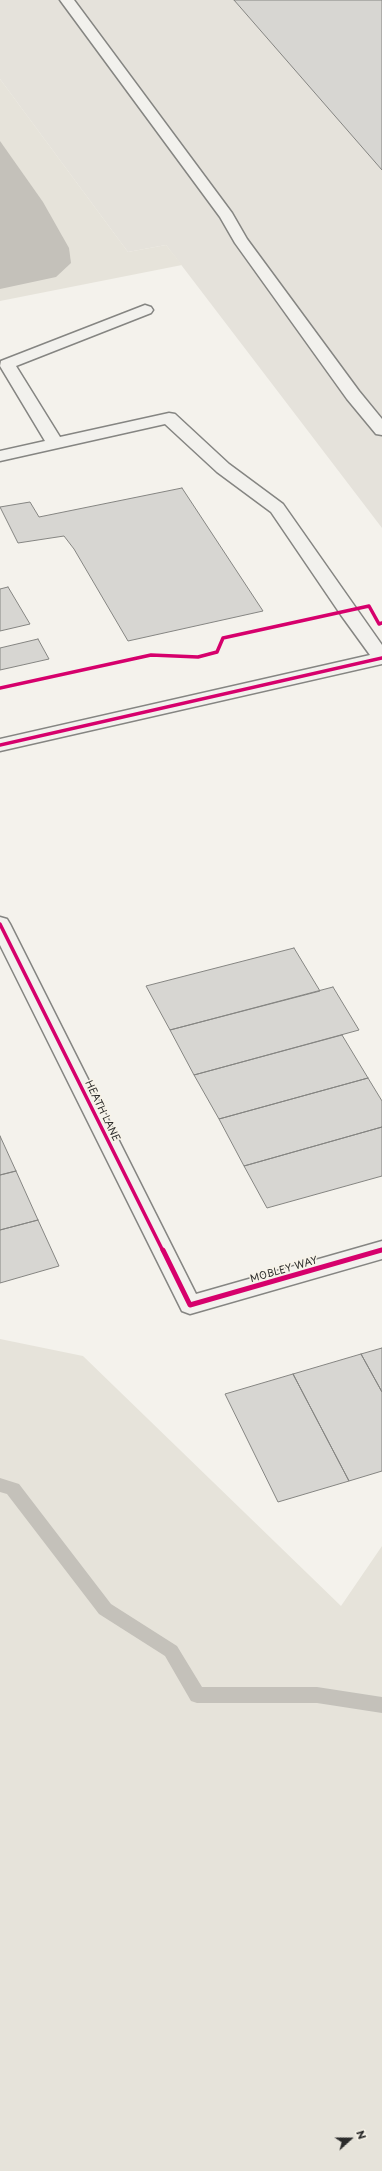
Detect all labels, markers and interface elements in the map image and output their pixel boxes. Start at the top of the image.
street label: HEATH LANE [82,1079,122,1143]
street label: MOBLEY WAY [249,1255,319,1285]
north arrow [330,2119,370,2159]
text: N [352,2127,371,2142]

